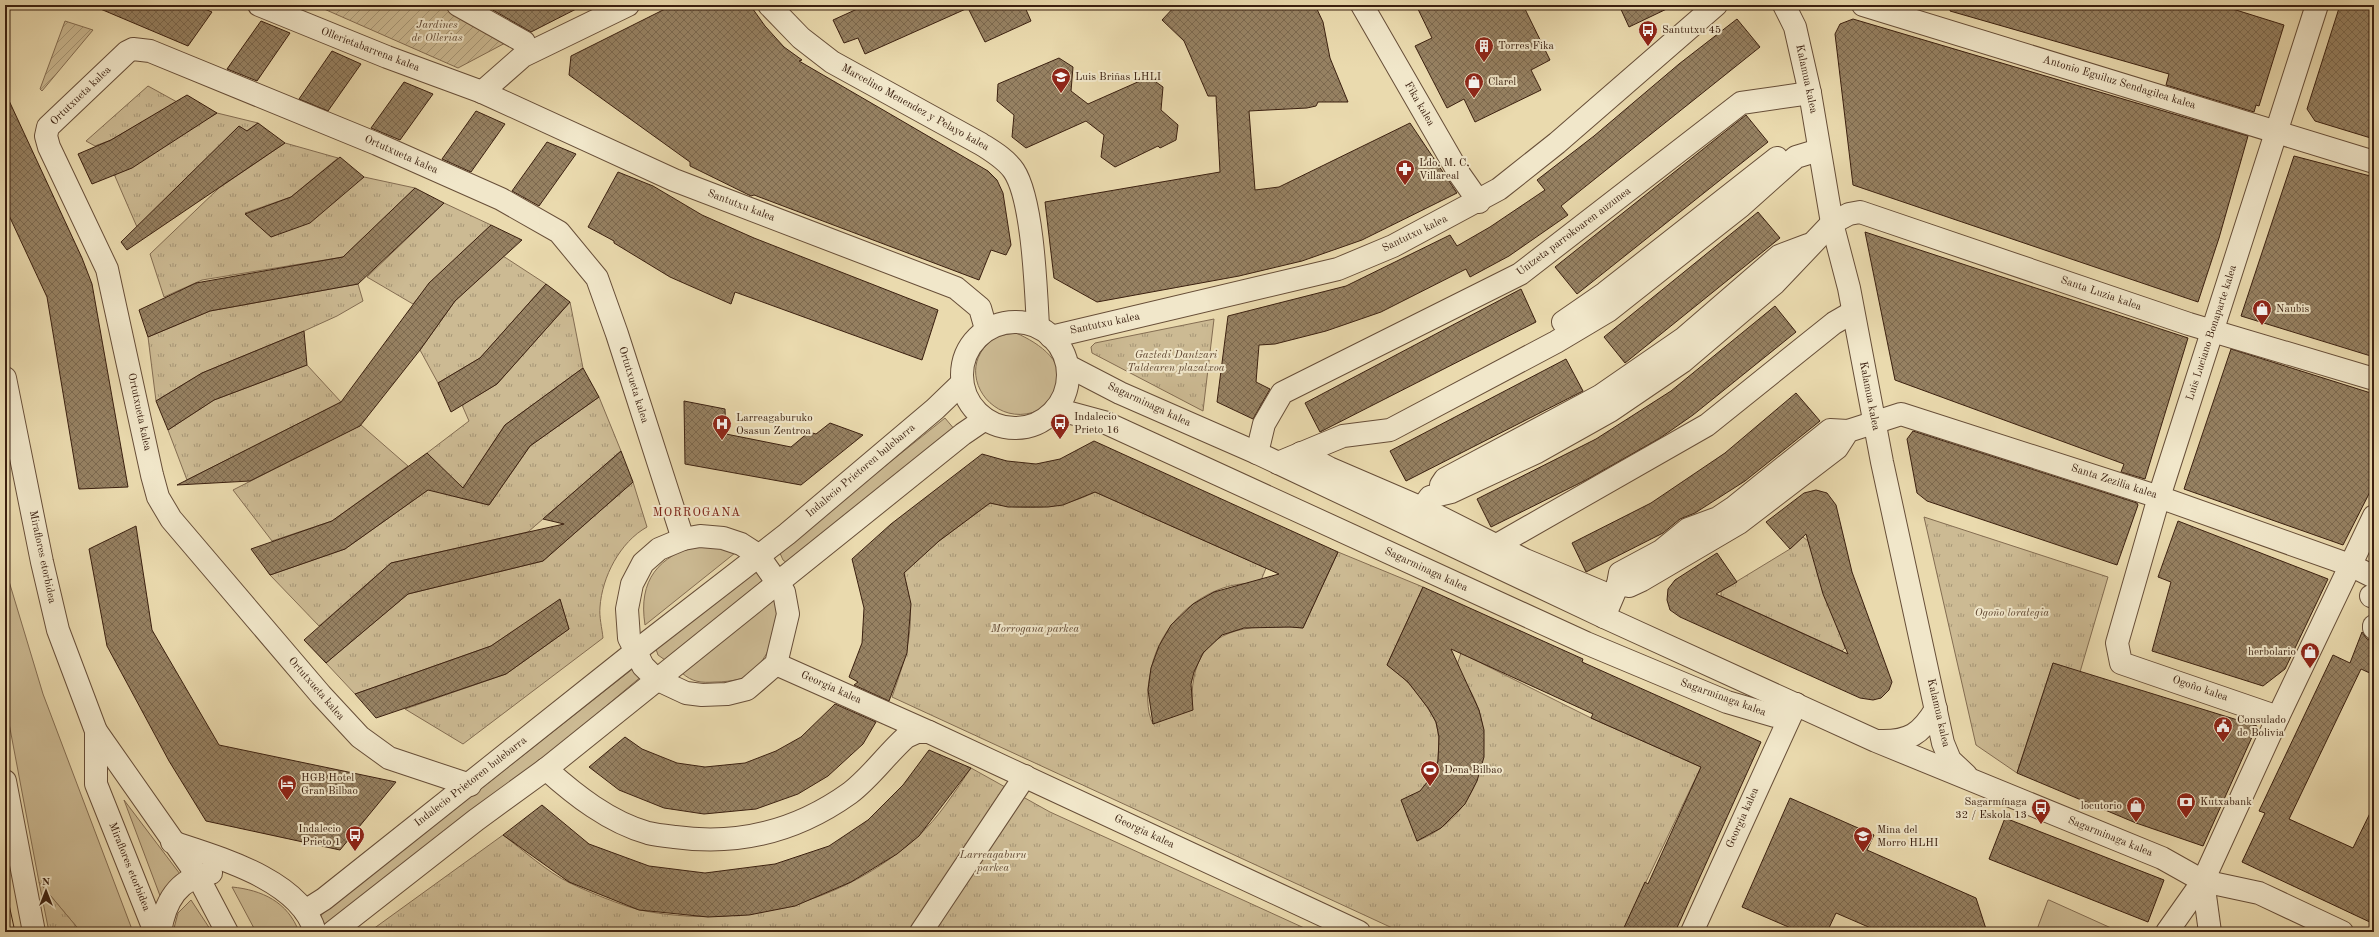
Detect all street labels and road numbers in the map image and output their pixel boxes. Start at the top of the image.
street label: Ollerietabarrena kalea [319,26,421,74]
street label: Kalamua kalea [1793,44,1819,115]
street label: Antonio Eguiluz Sendagilea kalea [2041,54,2197,112]
street label: Marcelino Menendez y Pelayo kalea [839,63,991,154]
street label: Ortutxueta kalea [49,64,114,128]
street label: Fika kalea [1402,80,1436,129]
street label: Ortutxueta kalea [362,134,440,176]
street label: Untzeta parrokoaren auzunea [1515,185,1634,278]
street label: Santutxu kalea [706,188,777,224]
street label: Santutxu kalea [1381,213,1450,255]
street label: Luis Luciano Bonaparte kalea [2185,263,2239,402]
street label: Santa Luzia kalea [2059,275,2143,313]
street label: Santutxu kalea [1069,311,1141,337]
street label: Ortutxueta kalea [616,345,650,425]
street label: Kalamua kalea [1857,361,1881,432]
street label: Ortutxueta kalea [125,372,153,453]
street label: Sagarminaga kalea [1106,381,1193,429]
street label: Indalecio Prietoren bulebarra [804,422,918,520]
street label: Santa Zezilia kalea [2070,463,2159,501]
street label: Miraflores etorbidea [27,510,57,605]
street label: Sagarminaga kalea [1383,546,1470,594]
street label: Ortutxueta kalea [286,655,347,723]
street label: Georgia kalea [799,670,863,706]
street label: Ogoño kalea [2171,674,2230,704]
street label: Sagarminaga kalea [1679,677,1768,719]
street label: Kalamua kalea [1925,678,1951,749]
street label: Indalecio Prietoren bulebarra [413,735,529,829]
street label: Georgia kalea [1725,786,1761,850]
street label: Georgia kalea [1112,813,1176,851]
street label: Sagarminaga kalea [2066,815,2154,859]
street label: Miraflores etorbidea [106,821,152,913]

